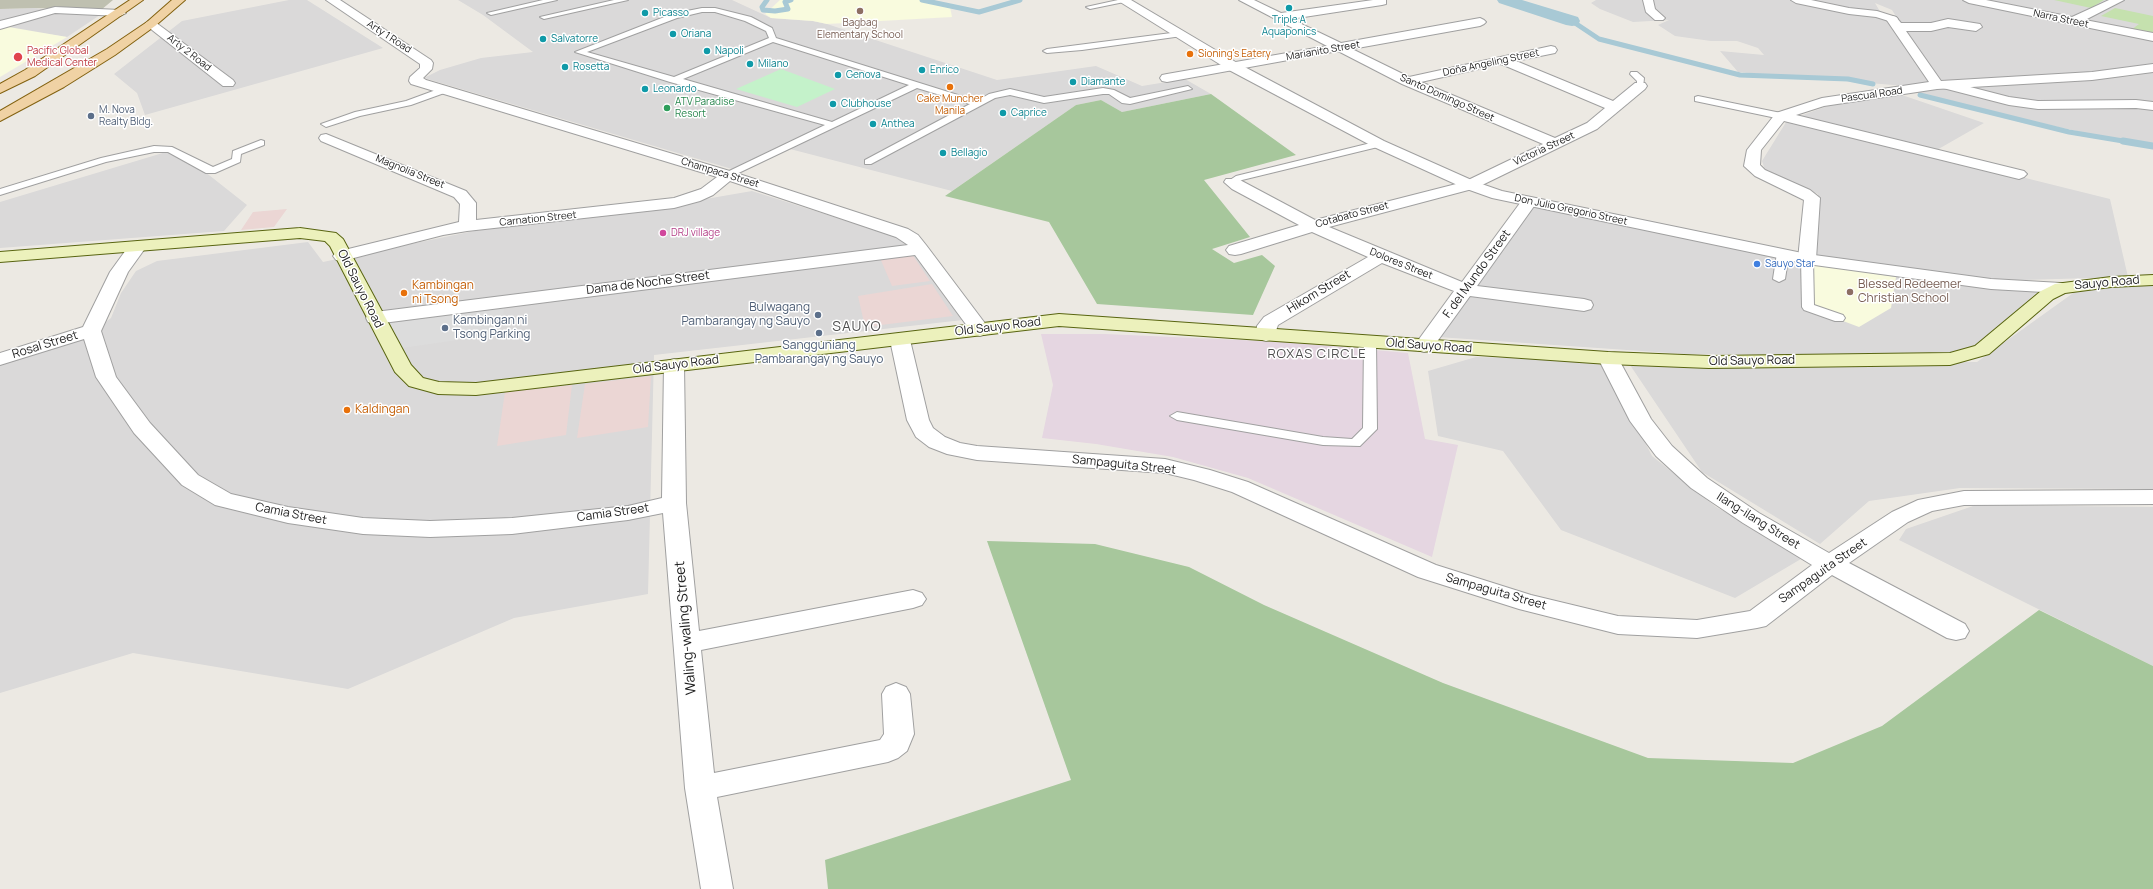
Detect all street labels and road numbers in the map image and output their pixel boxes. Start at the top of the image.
street label: Narra Street [2032,7,2090,31]
street label: Arty 1 Road [364,18,414,56]
street label: Arty 2 Road [165,32,213,74]
street label: Marianito Street [1285,39,1361,63]
street label: Doña Angeling Street [1442,47,1540,79]
street label: Santo Domingo Street [1398,72,1496,124]
street label: Pascual Road [1841,85,1903,105]
street label: Victoria Street [1511,130,1577,168]
street label: Magnolia Street [374,153,446,191]
street label: Champaca Street [680,155,760,191]
street label: Don Julio Gregorio Street [1513,192,1629,228]
street label: Cotabato Street [1314,199,1390,231]
street label: Carnation Street [499,209,577,229]
street label: F. del Mundo Street [1440,227,1514,321]
street label: Dolores Street [1368,246,1434,282]
street label: Old Sauyo Road [334,247,386,331]
street label: Hikom Street [1285,267,1353,317]
street label: Dama de Noche Street [585,268,711,298]
street label: Sauyo Road [2074,273,2140,293]
street label: Old Sauyo Road [954,315,1042,339]
street label: Rosal Street [10,328,80,362]
street label: Old Sauyo Road [1385,336,1473,356]
street label: Old Sauyo Road [632,353,720,377]
street label: Old Sauyo Road [1709,353,1795,369]
street label: Sampaguita Street [1071,452,1177,478]
street label: Ilang-ilang Street [1714,490,1802,552]
street label: Camia Street [254,500,328,528]
street label: Camia Street [576,501,650,525]
street label: Sampaguita Street [1776,535,1870,607]
street label: Waling-waling Street [672,560,700,696]
street label: Sampaguita Street [1444,571,1548,613]

